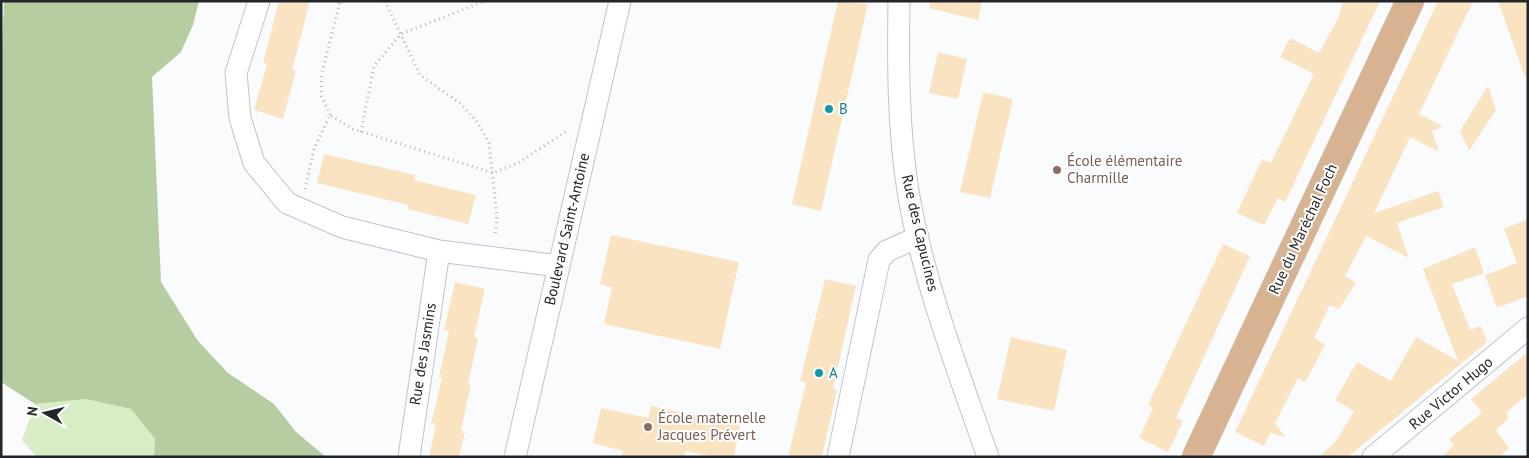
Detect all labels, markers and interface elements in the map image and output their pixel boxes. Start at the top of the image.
place label: B [839,99,848,118]
marker: B [823,103,835,115]
street label: Boulevard Saint-Antoine [540,151,593,307]
place label: École élémentaire Charmille [1067,151,1182,187]
street label: Rue du Maréchal Foch [1264,160,1341,297]
marker: École élémentaire Charmille [1051,164,1063,176]
street label: Rue des Capucines [898,173,943,293]
street label: Rue des Jasmins [405,301,440,406]
street label: Rue Victor Hugo [1405,352,1496,433]
place label: A [829,363,838,382]
marker: A [813,367,825,379]
north arrow [20,388,70,438]
text: N [23,405,42,417]
place label: École maternelle Jacques Prévert [657,408,766,444]
marker: École maternelle Jacques Prévert [642,421,654,433]

